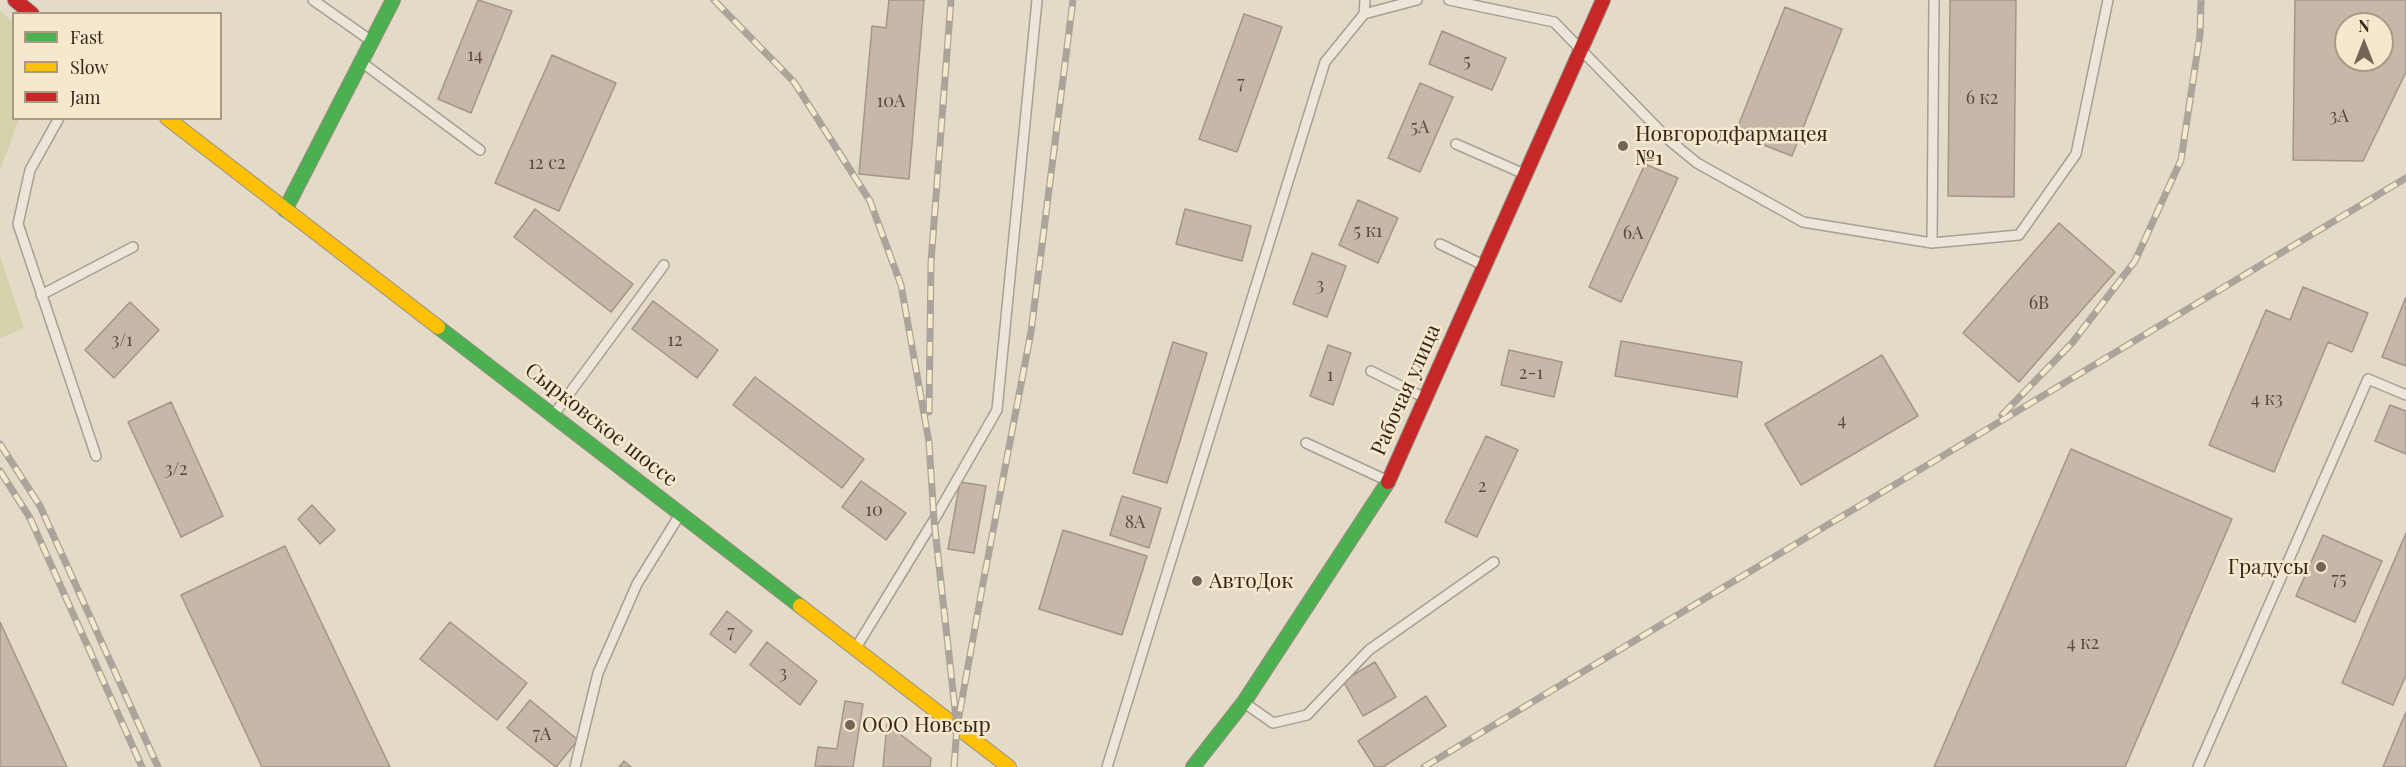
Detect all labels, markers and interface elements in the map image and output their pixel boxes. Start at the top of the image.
legend [12,12,222,120]
north arrow [2334,12,2394,72]
text: N [2358,15,2370,36]
text: Fast [70,25,103,49]
house number: 14 [467,44,483,66]
house number: 5 [1463,50,1471,72]
text: Slow [70,55,108,79]
house number: 7 [1237,72,1245,94]
text: Jam [70,85,100,109]
house number: 6 к2 [1966,87,1998,109]
house number: 10А [877,90,905,112]
house number: 3А [2329,105,2349,127]
house number: 5А [1411,116,1429,138]
place label: Новгородфармацея №1 [1635,121,1828,171]
marker: Новгородфармацея №1 [1616,139,1630,153]
house number: 12 с2 [528,152,566,174]
house number: 5 к1 [1354,220,1382,242]
house number: 6А [1623,222,1643,244]
house number: 3 [1316,274,1324,296]
house number: 6В [2029,292,2049,314]
street label: Рабочая улица [1366,321,1446,459]
house number: 3/1 [111,329,133,351]
house number: 12 [667,329,683,351]
street label: Сырковское шоссе [520,358,682,492]
house number: 2-1 [1519,362,1543,384]
house number: 1 [1327,364,1333,386]
house number: 4 к3 [2251,388,2283,410]
house number: 4 [1838,409,1846,431]
house number: 3/2 [164,458,188,480]
house number: 2 [1478,475,1486,497]
house number: 10 [865,499,883,521]
house number: 8А [1125,511,1145,533]
place label: Градусы [2228,554,2309,580]
marker: Градусы [2314,560,2328,574]
place label: АвтоДок [1209,568,1293,594]
house number: 75 [2332,568,2346,590]
marker: АвтоДок [1190,574,1204,588]
house number: 7 [727,621,735,643]
house number: 4 к2 [2067,632,2099,654]
house number: 3 [779,662,787,684]
place label: ООО Новсыр [862,712,991,738]
marker: ООО Новсыр [843,718,857,732]
house number: 7А [533,723,551,745]

